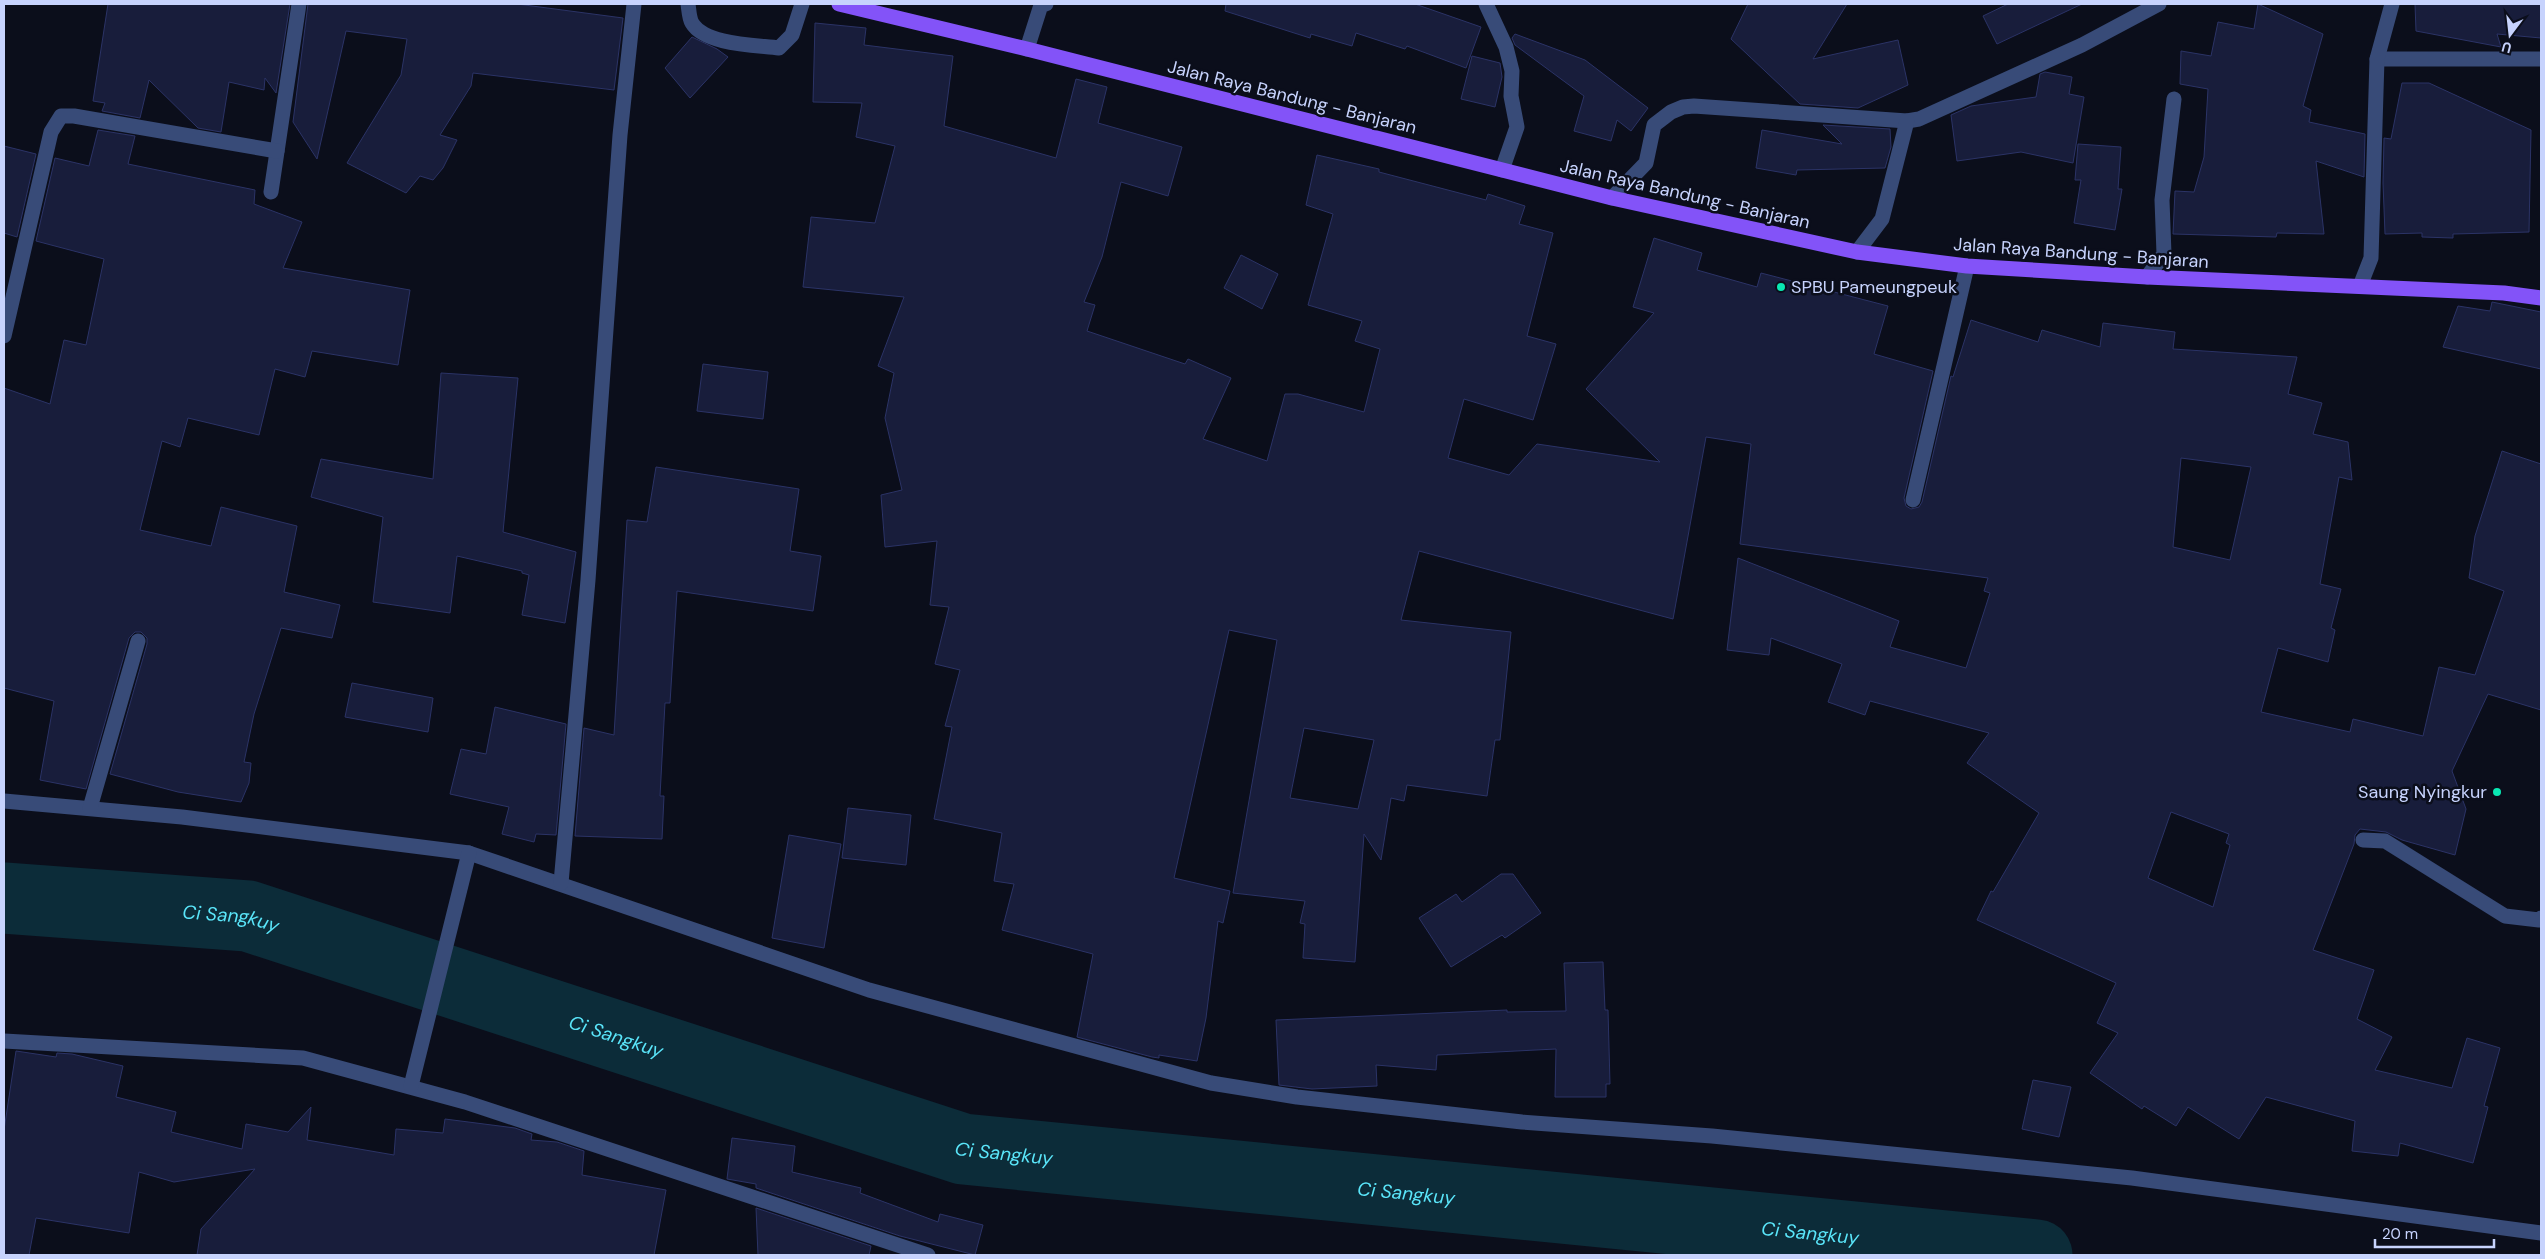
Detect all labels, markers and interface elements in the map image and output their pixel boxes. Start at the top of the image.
north arrow [2485,10,2535,60]
text: U [2500,38,2514,57]
street label: Jalan Raya Bandung - Banjaran [1165,54,1419,140]
street label: Jalan Raya Bandung - Banjaran [1558,154,1812,234]
street label: Jalan Raya Bandung - Banjaran [1953,232,2209,274]
place label: SPBU Pameungpeuk [1791,275,1957,299]
marker: SPBU Pameungpeuk [1775,281,1787,293]
place label: Saung Nyingkur [2358,780,2487,804]
marker: Saung Nyingkur [2491,786,2503,798]
water label: Ci Sangkuy [182,899,284,938]
water label: Ci Sangkuy [566,1009,668,1063]
water label: Ci Sangkuy [952,1135,1055,1170]
water label: Ci Sangkuy [1356,1175,1458,1210]
water label: Ci Sangkuy [1760,1215,1862,1250]
scale bar [2375,1216,2494,1248]
text: 20 m [2382,1224,2418,1244]

